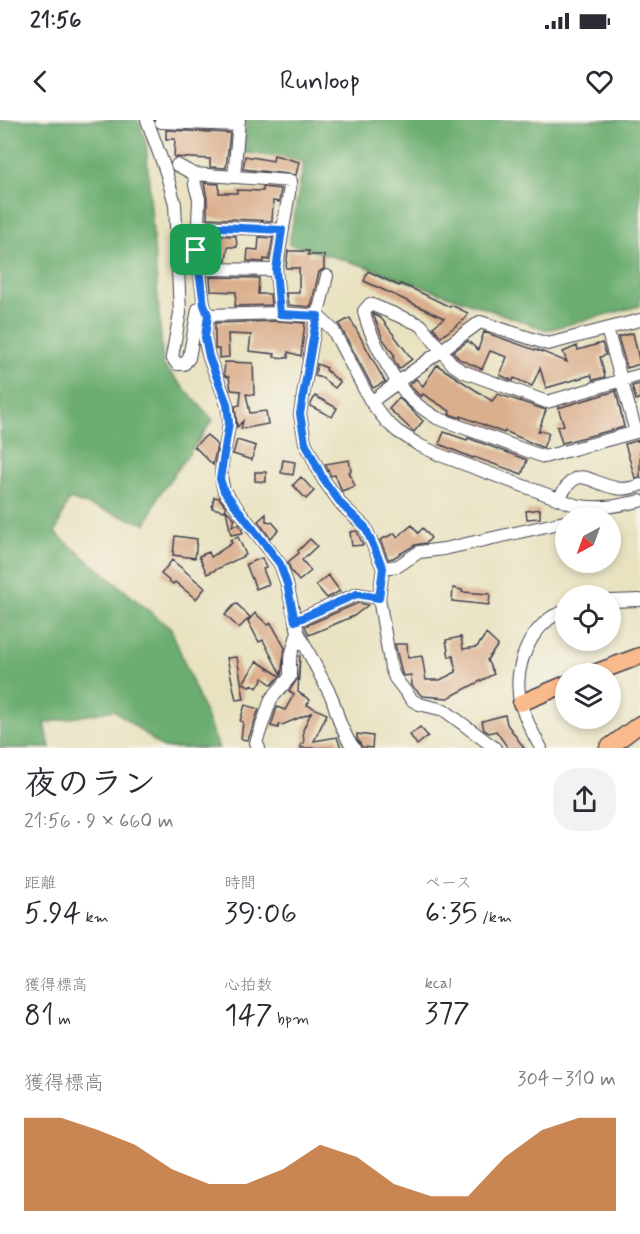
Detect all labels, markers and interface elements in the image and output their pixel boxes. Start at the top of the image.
text: 21:56 [30,7,81,35]
text: Runloop [280,64,360,99]
icon: back [24,65,57,98]
icon: heart [583,65,616,98]
pin [170,224,221,275]
icon: arrive [179,233,212,266]
north arrow [555,507,621,573]
map controls [555,507,621,729]
button: locate [555,585,621,651]
button: layers [555,663,621,729]
text: 夜のラン [24,763,156,807]
button: share [553,768,616,831]
text: 21:56 · 9 × 660 m [24,808,174,835]
text: 距離 [24,873,56,894]
text: 時間 [224,873,256,894]
text: ペース [425,873,472,894]
text: 5.94 [24,894,81,933]
text: 39:06 [224,894,297,933]
text: 6:35 [425,894,478,933]
text: km [81,907,109,928]
text: /km [478,907,512,928]
text: kcal [425,973,452,994]
text: 獲得標高 [24,975,88,996]
text: 心拍数 [224,975,272,996]
text: 377 [425,994,470,1033]
text: 81 [24,996,54,1035]
text: 147 [224,996,273,1035]
text: m [54,1009,71,1030]
text: bpm [273,1009,309,1030]
text: 304–310 m [517,1066,616,1093]
text: 獲得標高 [24,1070,104,1097]

